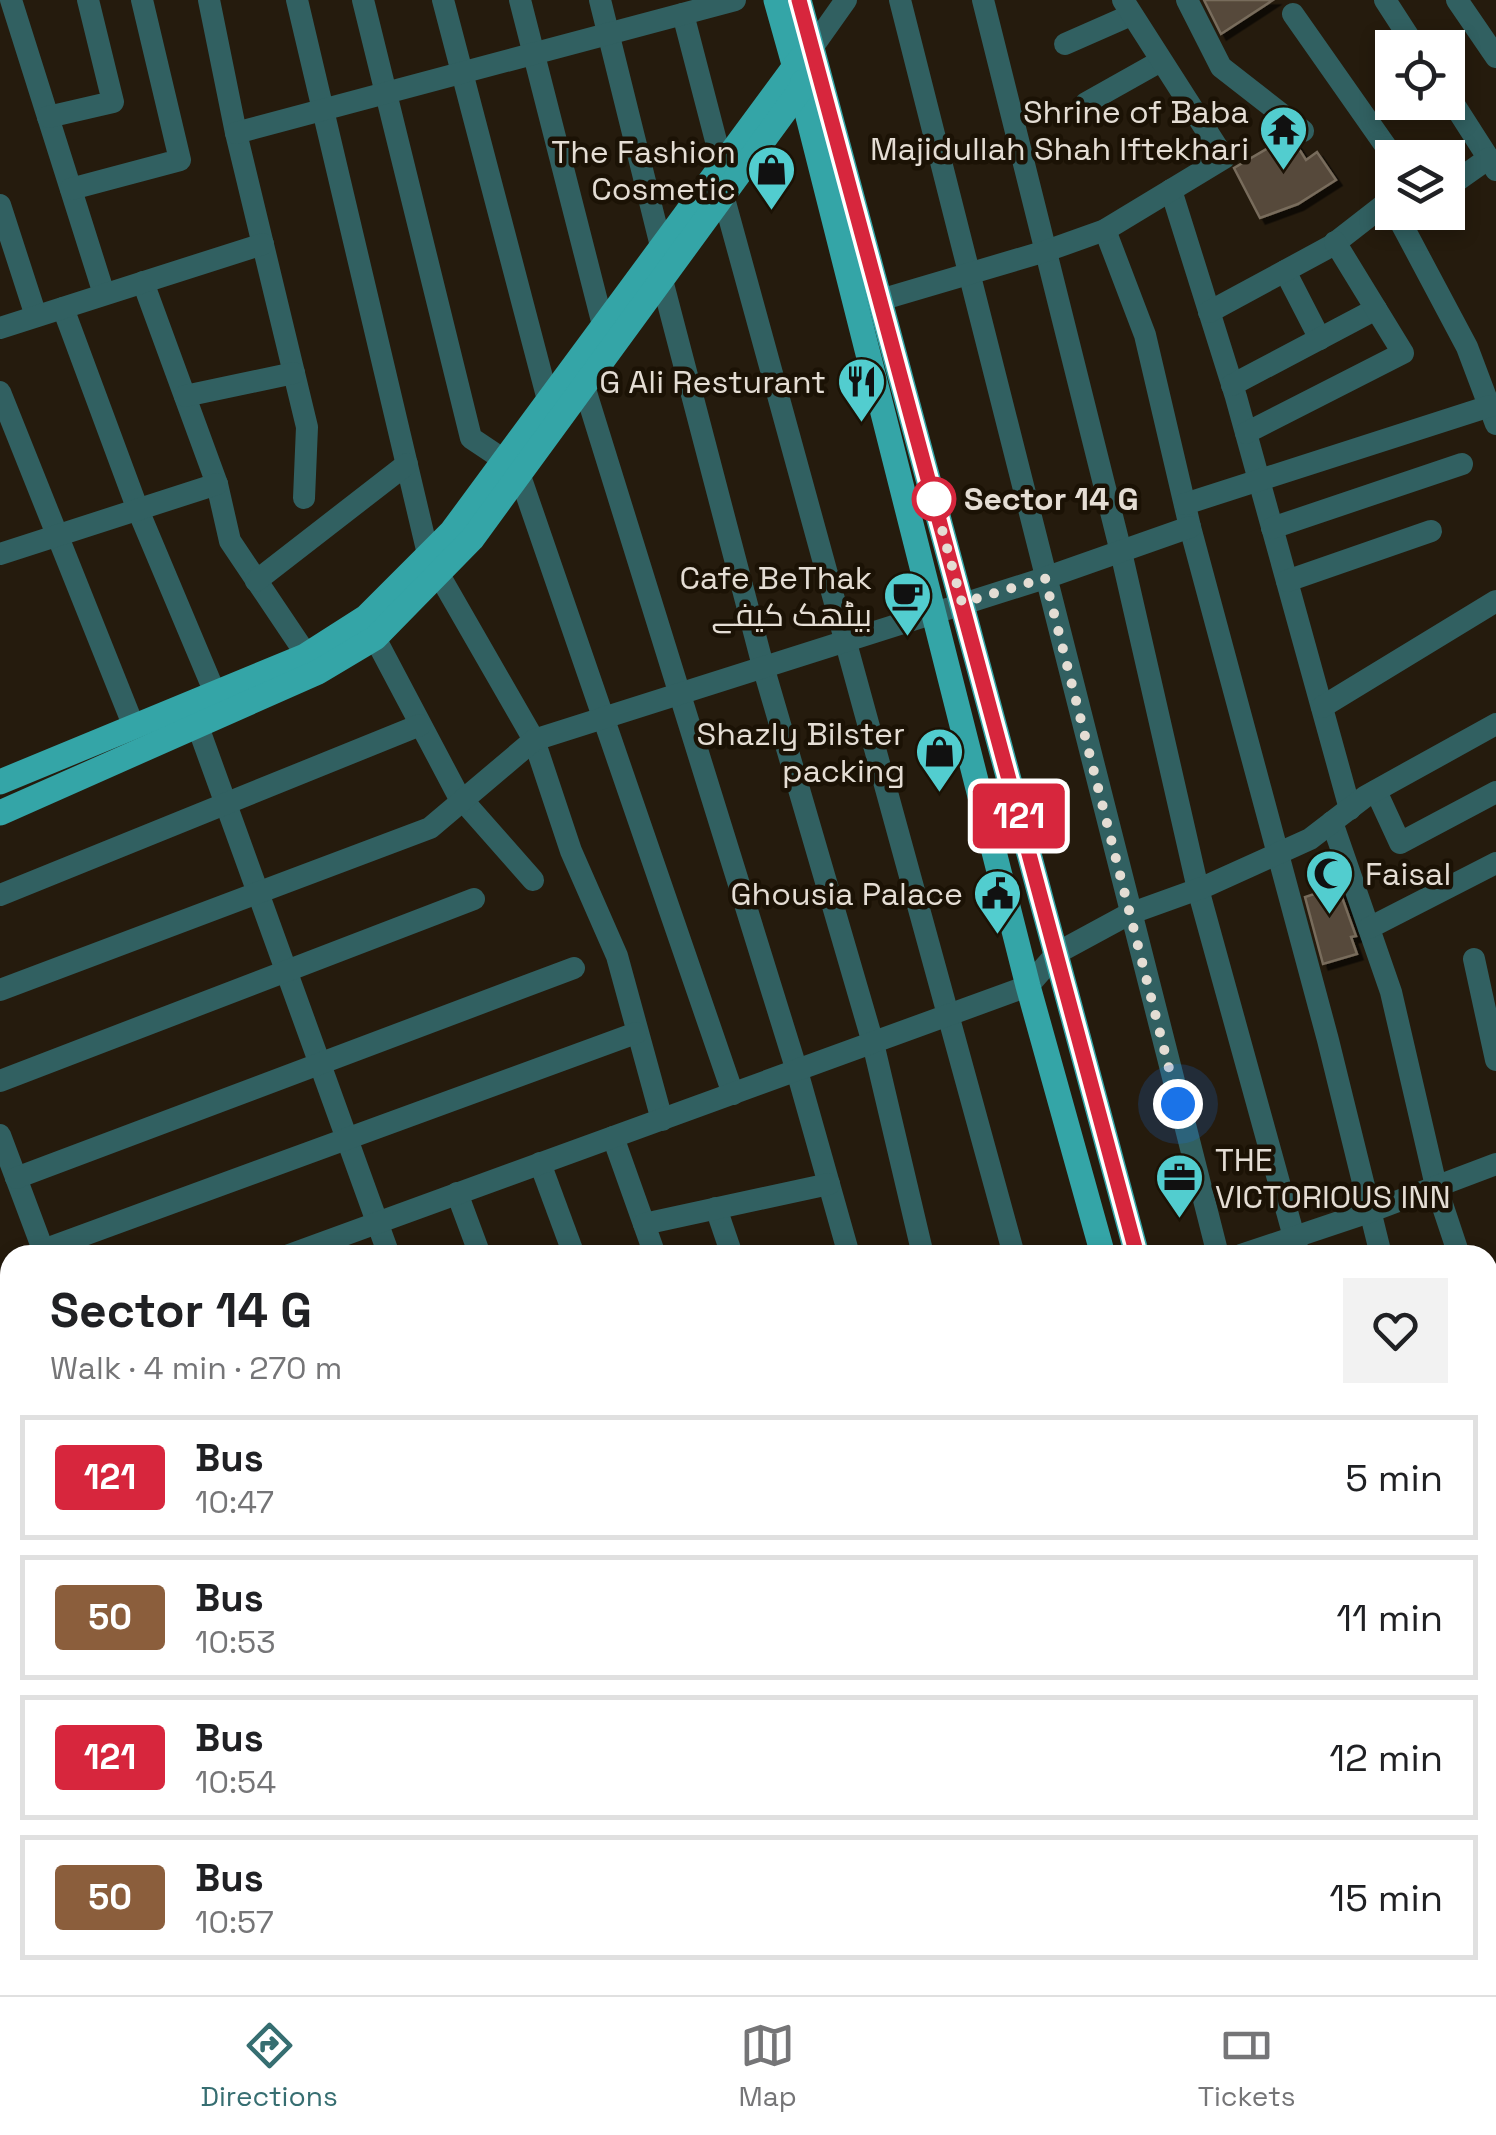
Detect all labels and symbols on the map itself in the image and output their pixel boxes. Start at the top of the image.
place label: Shrine of Baba Majidullah Shah Iftekhari [870,92,1249,169]
temple icon: Shrine of Baba Majidullah Shah Iftekhari [1258,104,1310,172]
place label: The Fashion Cosmetic [551,132,736,209]
shop icon: The Fashion Cosmetic [745,144,797,212]
restaurant icon: G Ali Resturant [835,356,887,424]
place label: G Ali Resturant [599,362,826,402]
marker: Sector 14 G [913,478,955,520]
place label: Sector 14 G [964,479,1139,519]
place label: Cafe BeThak بیٹھک کیفے [679,558,872,635]
cafe icon: Cafe BeThak بیٹھک کیفے [881,570,933,638]
place label: Shazly Bilster packing [697,714,905,791]
shop icon: Shazly Bilster packing [914,726,966,794]
line badge: 121 [962,784,1076,848]
mosque icon: Faisal [1304,848,1356,916]
place label: Faisal [1365,854,1451,894]
public building icon: Ghousia Palace [972,868,1024,936]
place label: Ghousia Palace [730,874,963,914]
your location [1153,1079,1203,1129]
place label: THE VICTORIOUS INN [1215,1140,1451,1217]
office icon: THE VICTORIOUS INN [1154,1152,1206,1220]

